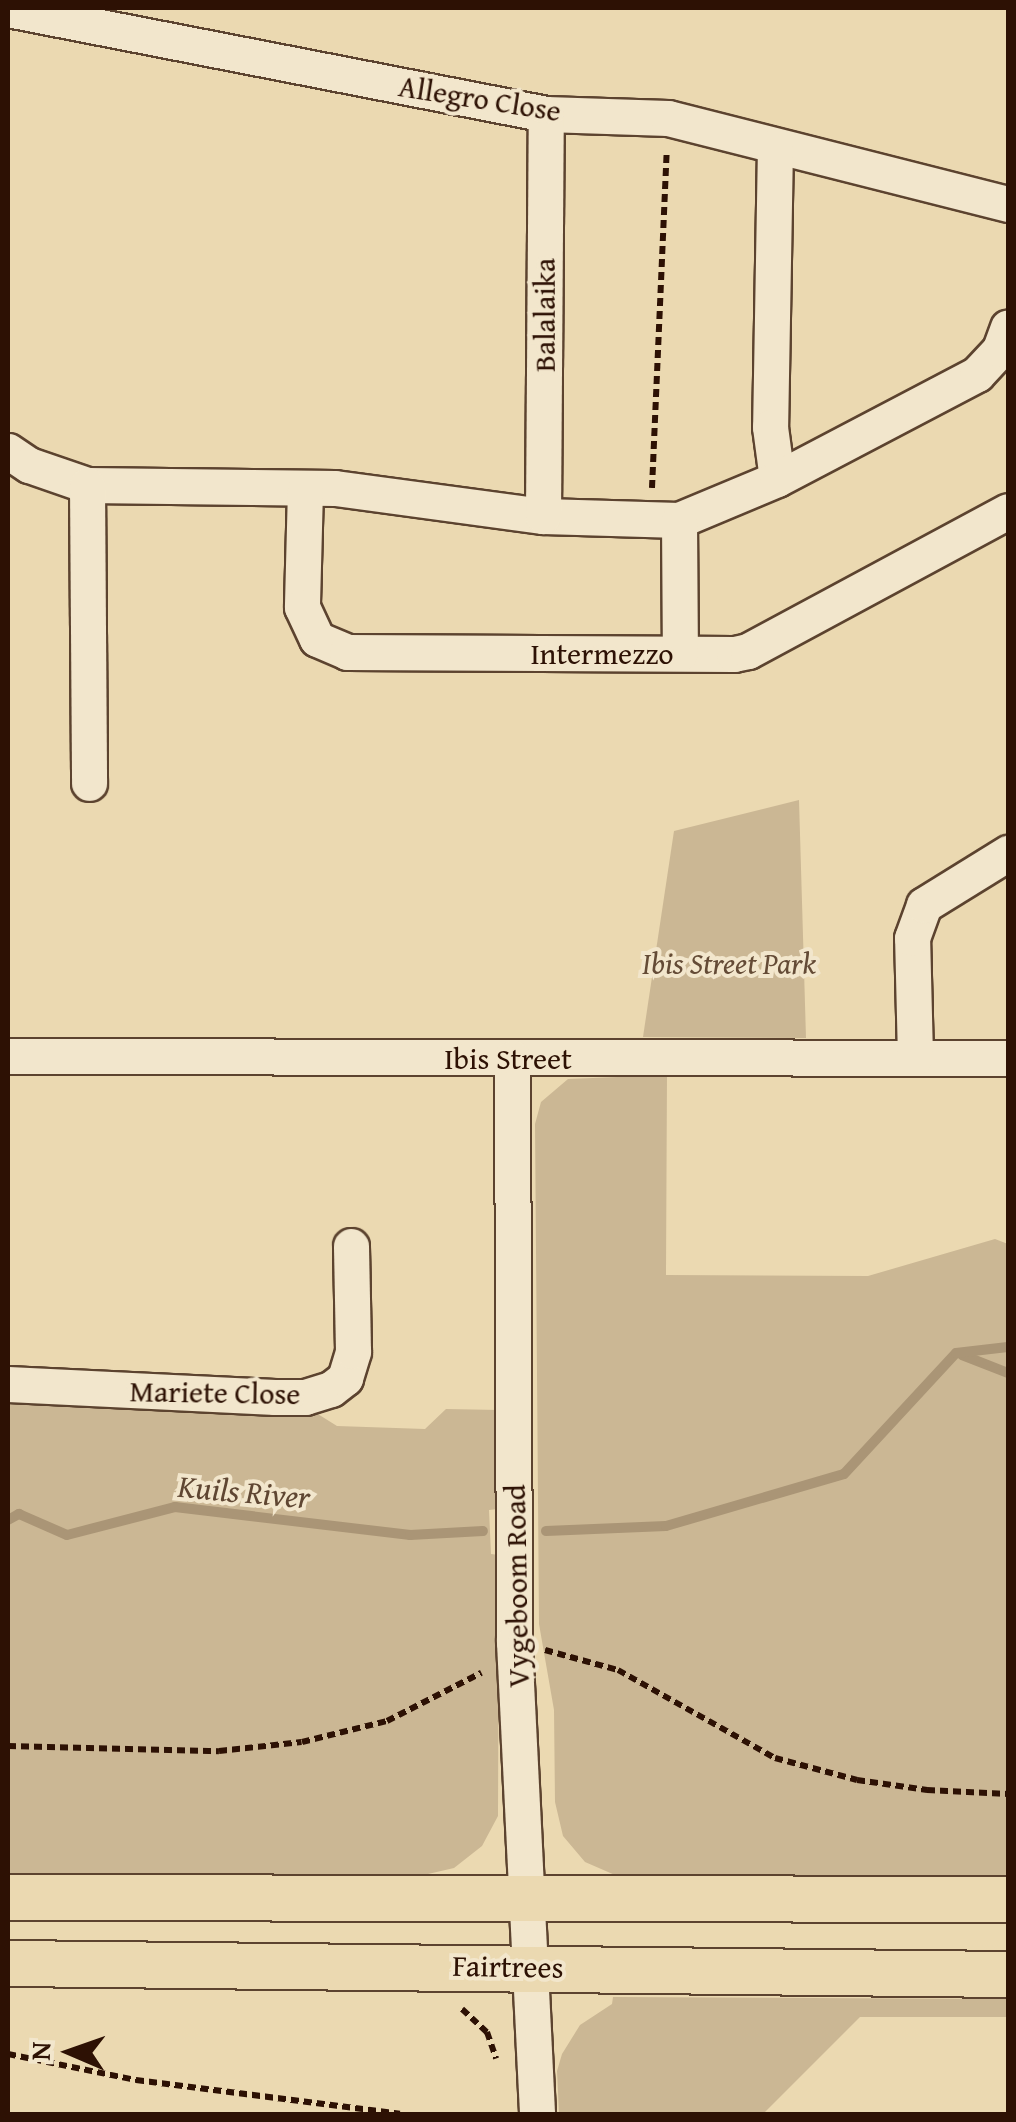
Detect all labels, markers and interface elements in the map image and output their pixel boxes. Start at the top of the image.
street label: Allegro Close [396,67,564,129]
street label: Balalaika [526,258,562,372]
street label: Intermezzo [530,635,674,671]
park label: Ibis Street Park [642,945,816,981]
street label: Ibis Street [444,1040,572,1076]
street label: Mariete Close [129,1373,301,1411]
water label: Kuils River [176,1467,312,1517]
street label: Vygeboom Road [496,1484,536,1688]
street label: Fairtrees [452,1947,564,1985]
north arrow [20,2002,120,2102]
text: N [19,2041,60,2061]

